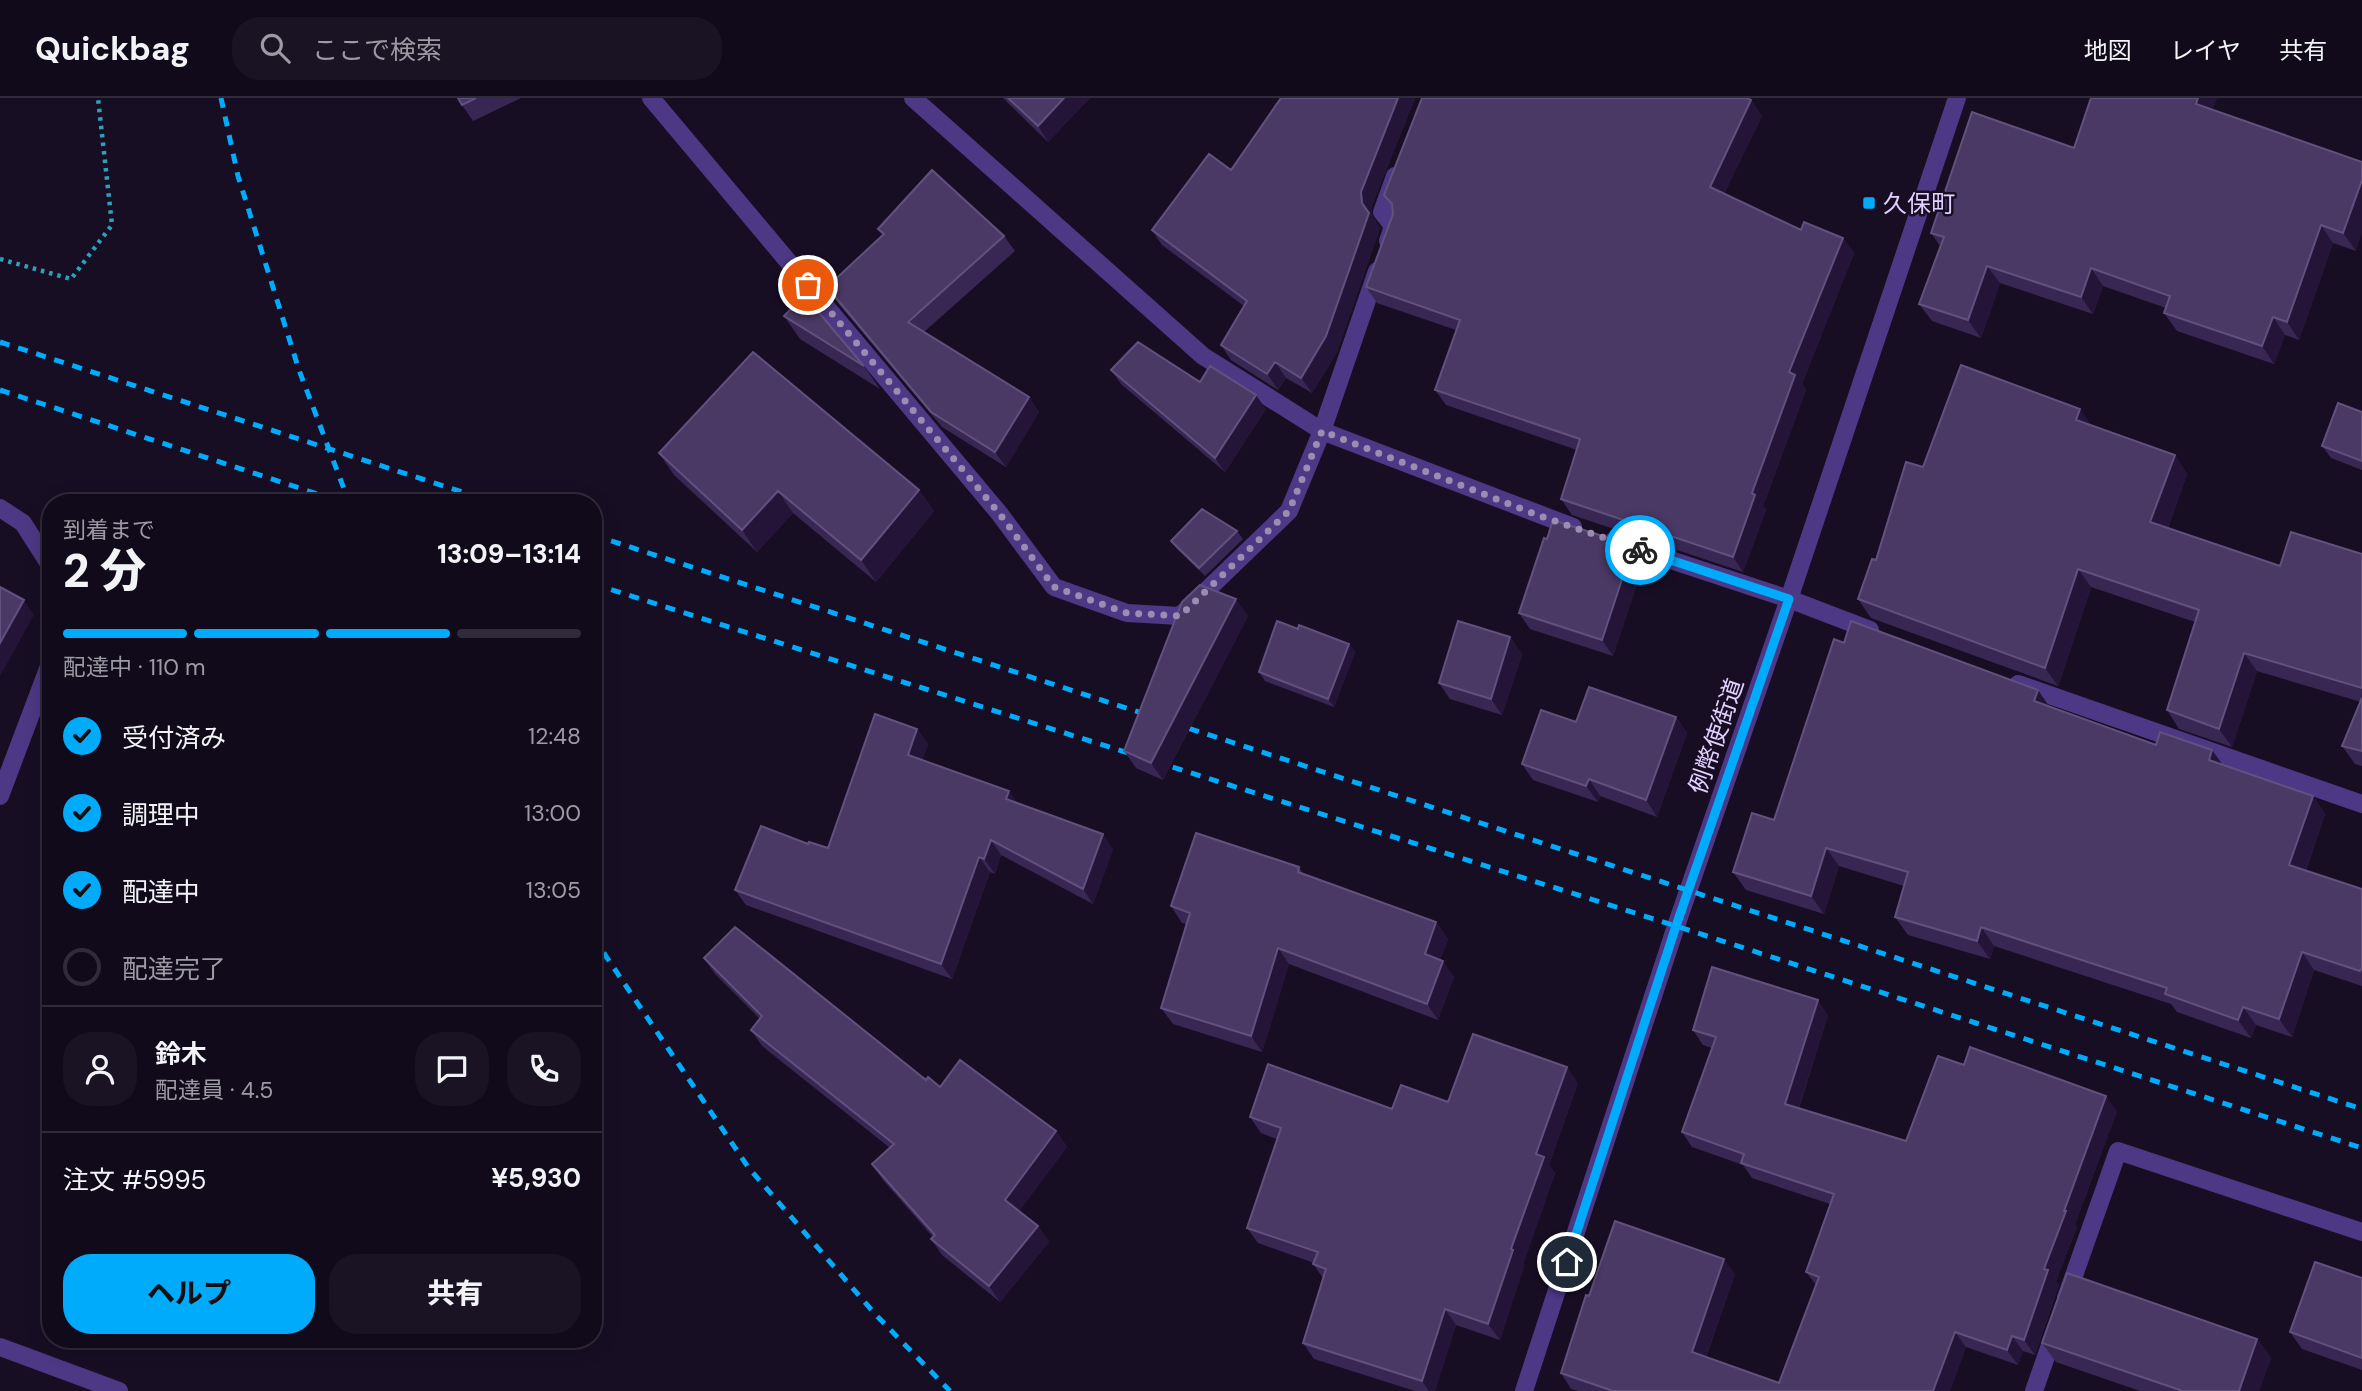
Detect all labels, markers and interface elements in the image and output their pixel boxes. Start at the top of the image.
search box [232,17,722,80]
text: Quickbag [35,27,190,70]
icon: search [256,29,294,67]
text: ここで検索 [312,33,442,67]
text: 地図 [2084,35,2132,66]
text: レイヤ [2170,35,2241,66]
text: 共有 [2279,35,2327,66]
place label: 久保町 [1883,188,1955,219]
marker: 久保町 [1861,195,1877,211]
pin [778,255,838,315]
icon: bag [789,266,827,304]
text: 到着まで [63,515,155,545]
courier [1605,515,1675,585]
icon: bike [1621,531,1659,569]
text: 13:09–13:14 [437,537,581,571]
text: 2 分 [63,541,146,601]
text: 配達中 · 110 m [63,652,206,682]
street label: 例幣使街道 [1682,674,1750,798]
icon: check [63,717,101,755]
text: 受付済み [122,721,226,755]
text: 12:48 [528,721,581,751]
icon: check [63,794,101,832]
text: 調理中 [122,798,200,832]
text: 13:00 [524,798,581,828]
icon: check [63,871,101,909]
text: 配達中 [122,875,200,909]
text: 13:05 [526,875,581,905]
text: 配達完了 [122,952,226,986]
button: person [63,1032,137,1106]
button: chat [415,1032,489,1106]
button: phone [507,1032,581,1106]
text: 鈴木 [155,1037,207,1071]
text: 配達員 · 4.5 [155,1075,273,1105]
text: ¥5,930 [491,1161,581,1195]
text: 注文 #5995 [63,1163,206,1197]
pin [1537,1232,1597,1292]
icon: home [1548,1243,1586,1281]
button: ヘルプ [63,1254,315,1334]
button: 共有 [329,1254,581,1334]

